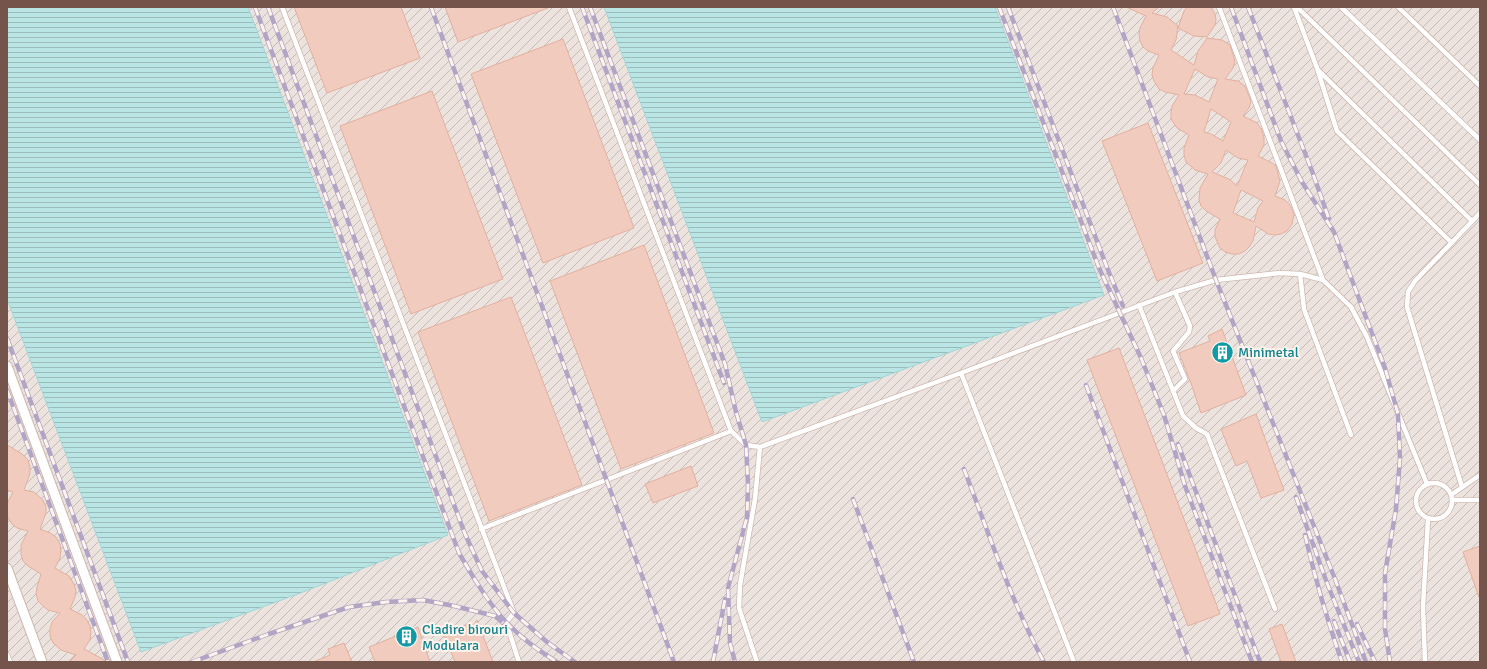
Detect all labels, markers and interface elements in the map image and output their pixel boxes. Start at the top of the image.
building icon: Minimetal [1209,339,1235,365]
place label: Minimetal [1238,344,1299,361]
place label: Cladire birouri Modulara [422,621,508,654]
building icon: Cladire birouri Modulara [394,624,420,650]

